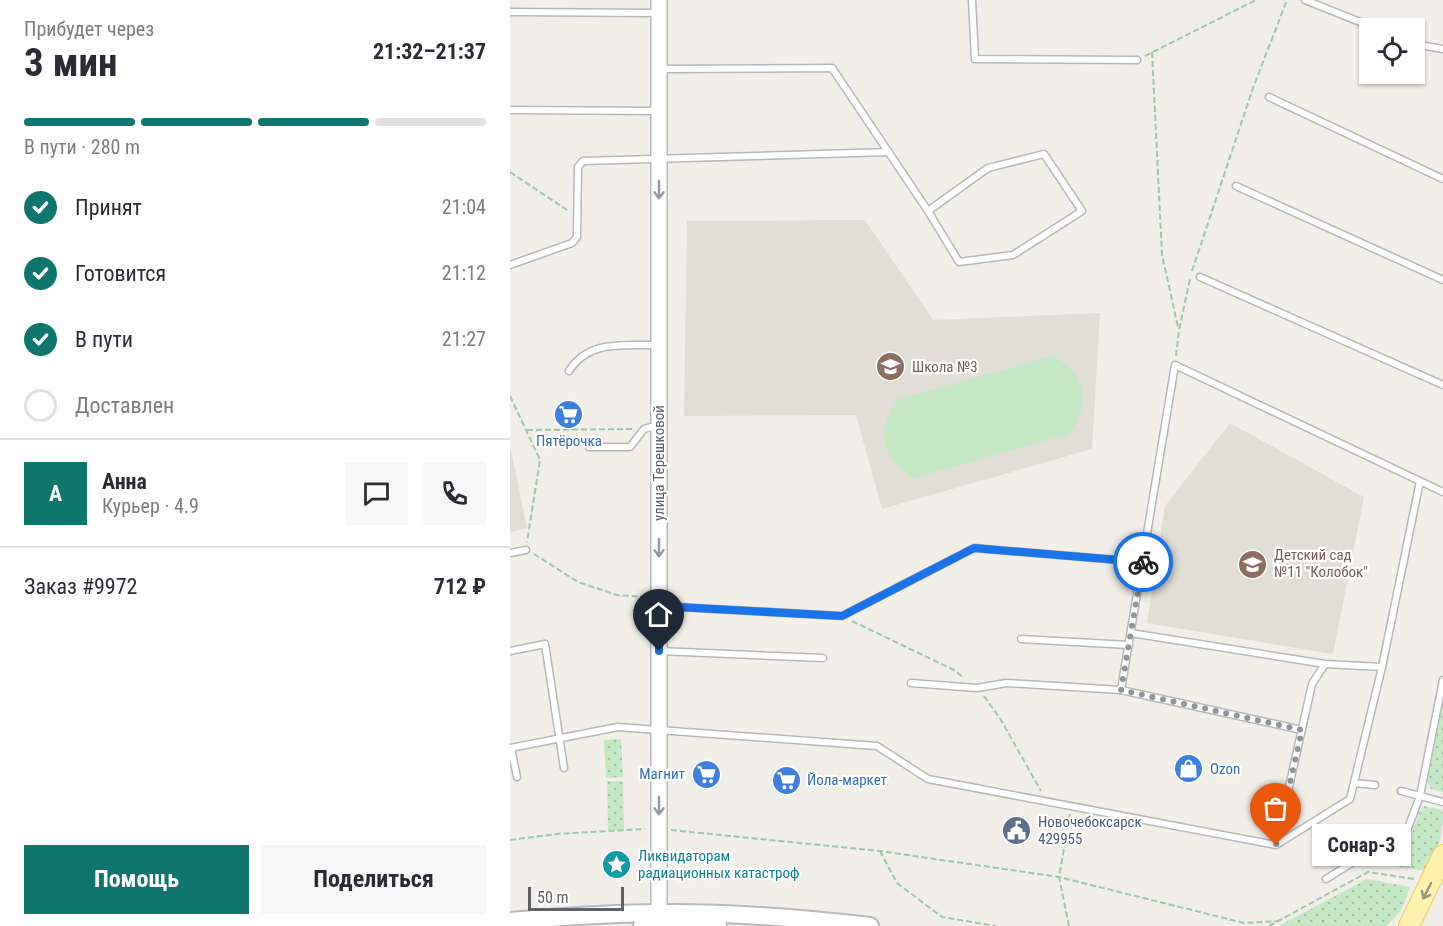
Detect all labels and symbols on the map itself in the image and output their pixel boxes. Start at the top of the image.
one-way arrow [653,180,665,200]
school or university icon: Школа №3 [875,351,907,383]
place label: Школа №3 [912,358,978,376]
supermarket icon: Пятёрочка [553,398,585,430]
street label: улица Терешковой [650,405,668,521]
place label: Пятёрочка [536,432,602,450]
courier [1113,532,1173,592]
one-way arrow [653,538,665,558]
place label: Детский сад №11 "Колобок" [1274,546,1368,581]
school or university icon: Детский сад №11 "Колобок" [1237,548,1269,580]
pin [633,589,684,651]
shop icon: Ozon [1173,753,1205,785]
supermarket icon: Магнит [690,758,722,790]
place label: Ozon [1210,760,1240,778]
supermarket icon: Йола-маркет [770,764,802,796]
place label: Магнит [639,765,685,783]
place label: Йола-маркет [807,771,887,789]
pin [1250,783,1301,845]
one-way arrow [653,796,665,816]
place label: Новочебоксарск 429955 [1038,813,1142,848]
public building icon: Новочебоксарск 429955 [1001,815,1033,847]
callout: Сонар-3 [1312,824,1411,866]
place label: Ликвидаторам радиационных катастроф [638,847,799,882]
place icon: Ликвидаторам радиационных катастроф [601,849,633,881]
one-way arrow [1421,881,1432,899]
scale bar [528,884,624,912]

